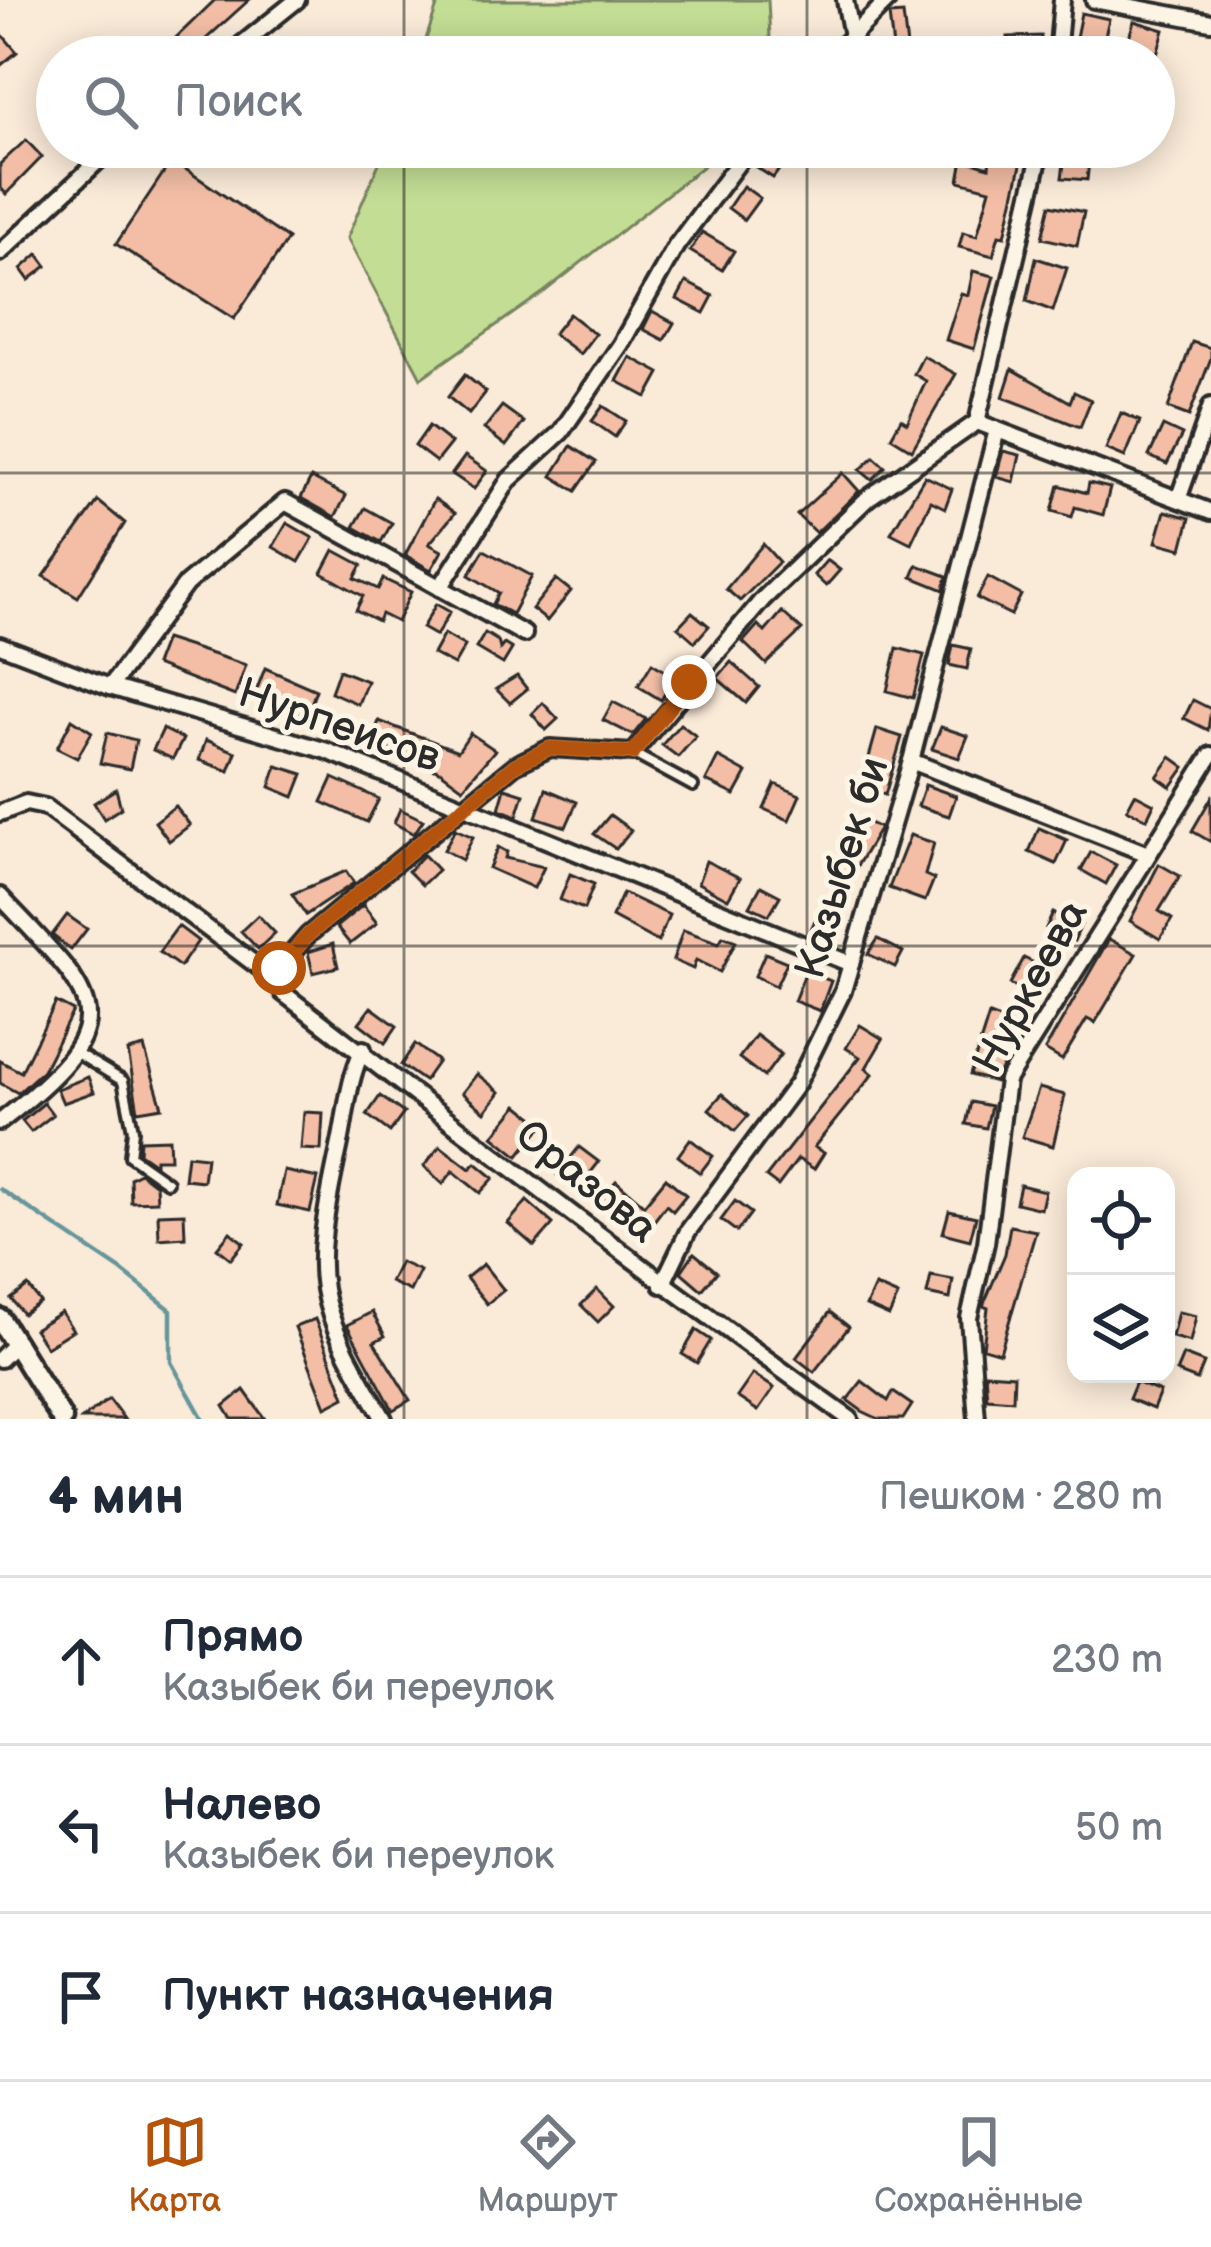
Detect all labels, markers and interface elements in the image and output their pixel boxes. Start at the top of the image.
search box [36,36,1175,168]
icon: search [78,69,144,135]
text: Поиск [174,75,302,130]
route end [662,655,716,709]
street label: Нурпеисов [231,668,447,784]
street label: Казыбек би [785,751,901,985]
street label: Нуркеева [963,891,1099,1083]
route start [252,941,306,995]
street label: Оразова [505,1109,667,1255]
map controls [1067,1167,1175,1383]
button: locate [1067,1167,1175,1275]
button: layers [1067,1275,1175,1383]
text: 4 мин [48,1467,184,1528]
text: Пешком · 280 m [879,1474,1163,1521]
text: Прямо [162,1610,303,1665]
icon: ahead [48,1628,114,1694]
text: 230 m [1051,1637,1163,1684]
text: Казыбек би переулок [162,1665,554,1712]
text: Налево [162,1778,321,1833]
icon: left [48,1796,114,1862]
text: 50 m [1075,1805,1163,1852]
text: Казыбек би переулок [162,1833,554,1880]
icon: arrive [48,1964,114,2030]
text: Пункт назначения [162,1969,554,2024]
tab: Карта [128,2109,221,2221]
tab: Маршрут [478,2109,618,2221]
tab: Сохранённые [874,2109,1083,2221]

